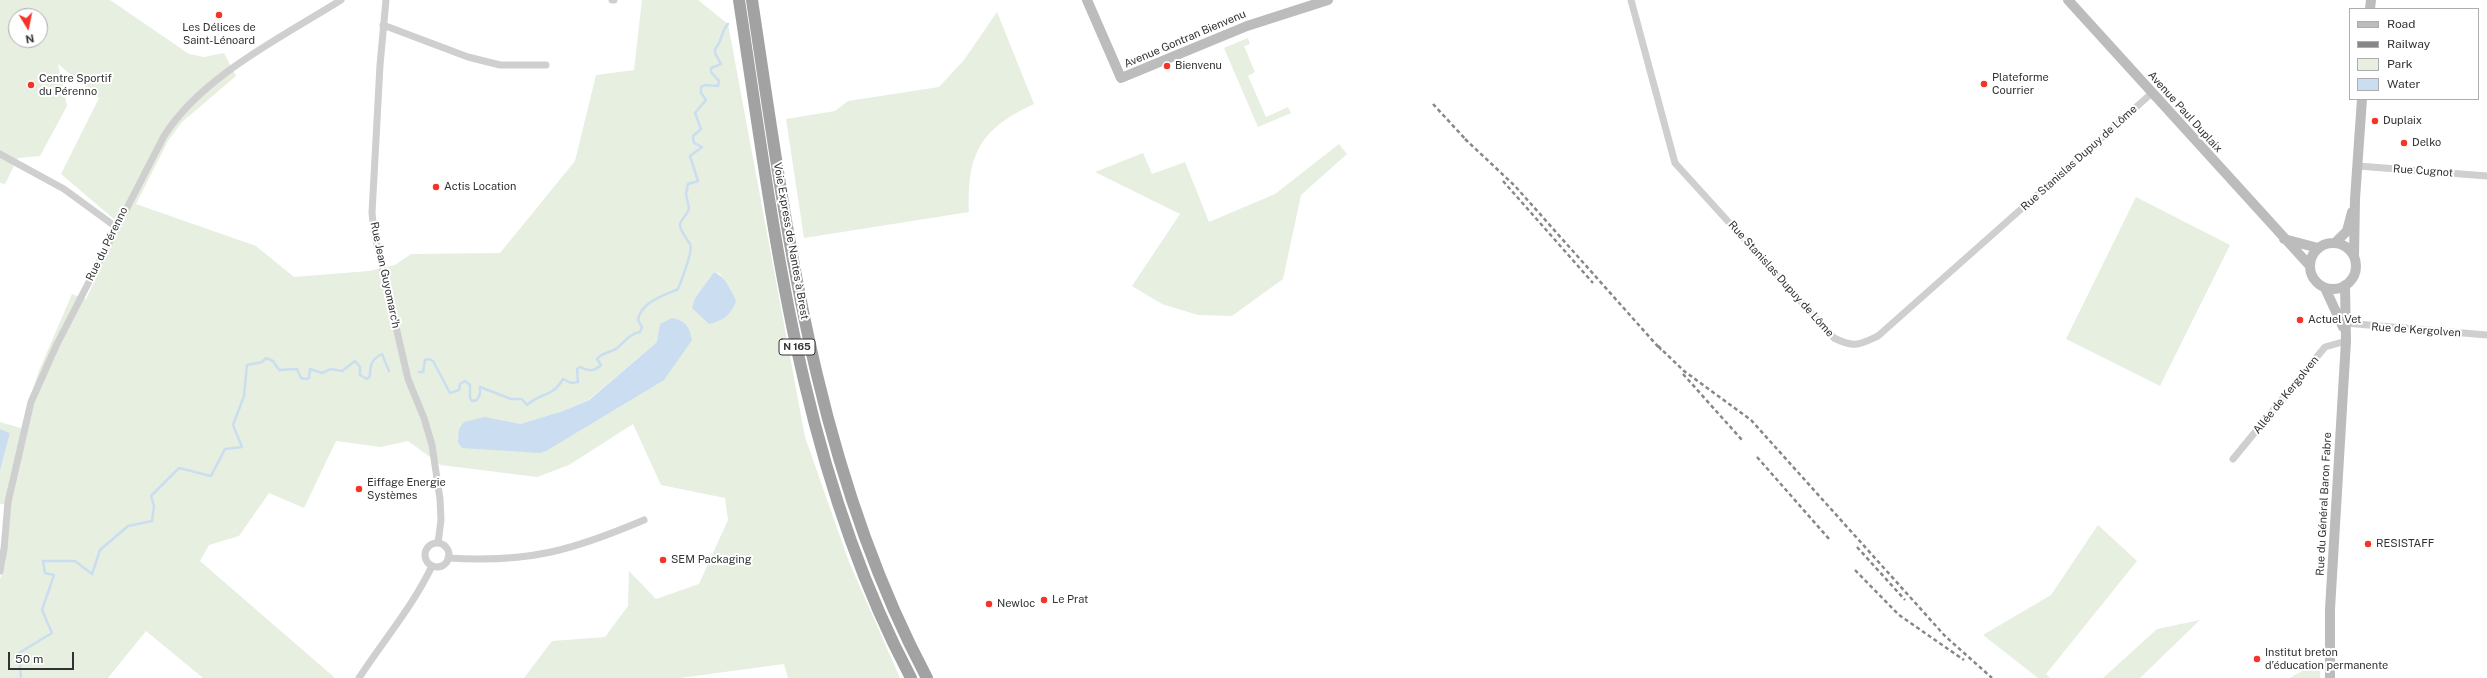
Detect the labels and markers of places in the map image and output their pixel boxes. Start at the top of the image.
marker: Les Délices de Saint-Lénoard [214,10,224,20]
place label: Les Délices de Saint-Lénoard [182,21,256,47]
place label: Bienvenu [1175,59,1222,73]
marker: Bienvenu [1162,61,1172,71]
place label: Plateforme Courrier [1992,71,2049,97]
place label: Centre Sportif du Pérenno [39,72,112,98]
marker: Plateforme Courrier [1979,79,1989,89]
marker: Centre Sportif du Pérenno [26,80,36,90]
place label: Duplaix [2383,114,2422,128]
marker: Duplaix [2370,116,2380,126]
place label: Delko [2412,136,2441,150]
marker: Delko [2399,138,2409,148]
place label: Actis Location [444,180,516,194]
marker: Actis Location [431,182,441,192]
place label: Actuel Vet [2308,313,2361,327]
marker: Actuel Vet [2295,315,2305,325]
place label: Eiffage Energie Systèmes [367,476,446,502]
marker: Eiffage Energie Systèmes [354,484,364,494]
place label: RESISTAFF [2376,537,2434,551]
marker: RESISTAFF [2363,539,2373,549]
place label: SEM Packaging [671,553,751,567]
marker: SEM Packaging [658,555,668,565]
place label: Le Prat [1052,593,1088,607]
marker: Le Prat [1039,595,1049,605]
place label: Newloc [997,597,1035,611]
marker: Newloc [984,599,994,609]
place label: Institut breton d’éducation permanente [2265,646,2388,672]
marker: Institut breton d’éducation permanente [2252,654,2262,664]

